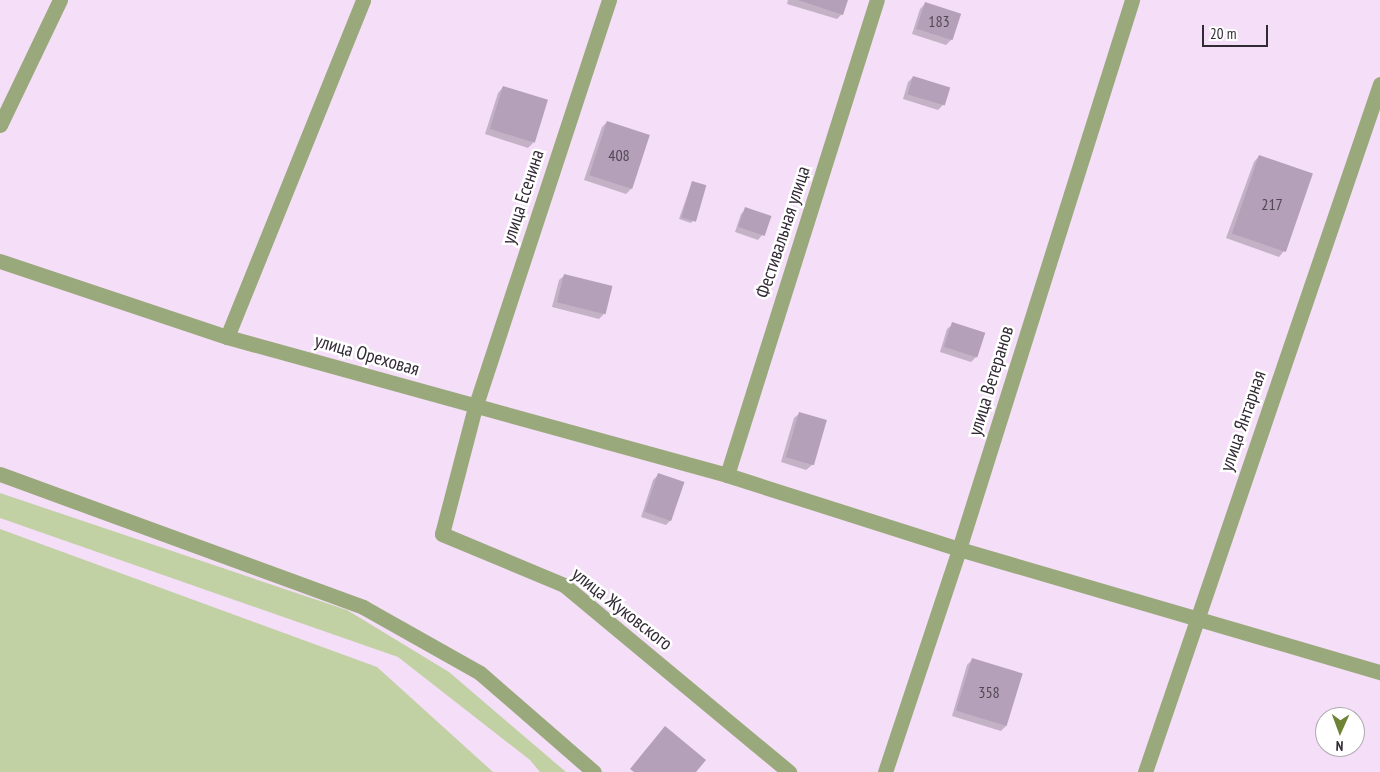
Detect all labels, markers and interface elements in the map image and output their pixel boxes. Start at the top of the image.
house number: 183 [928,11,950,31]
scale bar [1205,15,1271,47]
text: 20 m [1210,24,1236,43]
house number: 408 [608,145,630,165]
street label: улица Есенина [497,147,549,247]
street label: Фестивальная улица [751,163,815,301]
house number: 217 [1261,194,1283,214]
street label: улица Ветеранов [964,323,1018,439]
street label: улица Ореховая [312,329,422,381]
street label: улица Янтарная [1215,368,1271,474]
street label: улица Жуковского [567,563,677,655]
house number: 358 [978,682,1000,702]
north arrow [1315,707,1365,757]
text: N [1335,737,1344,755]

